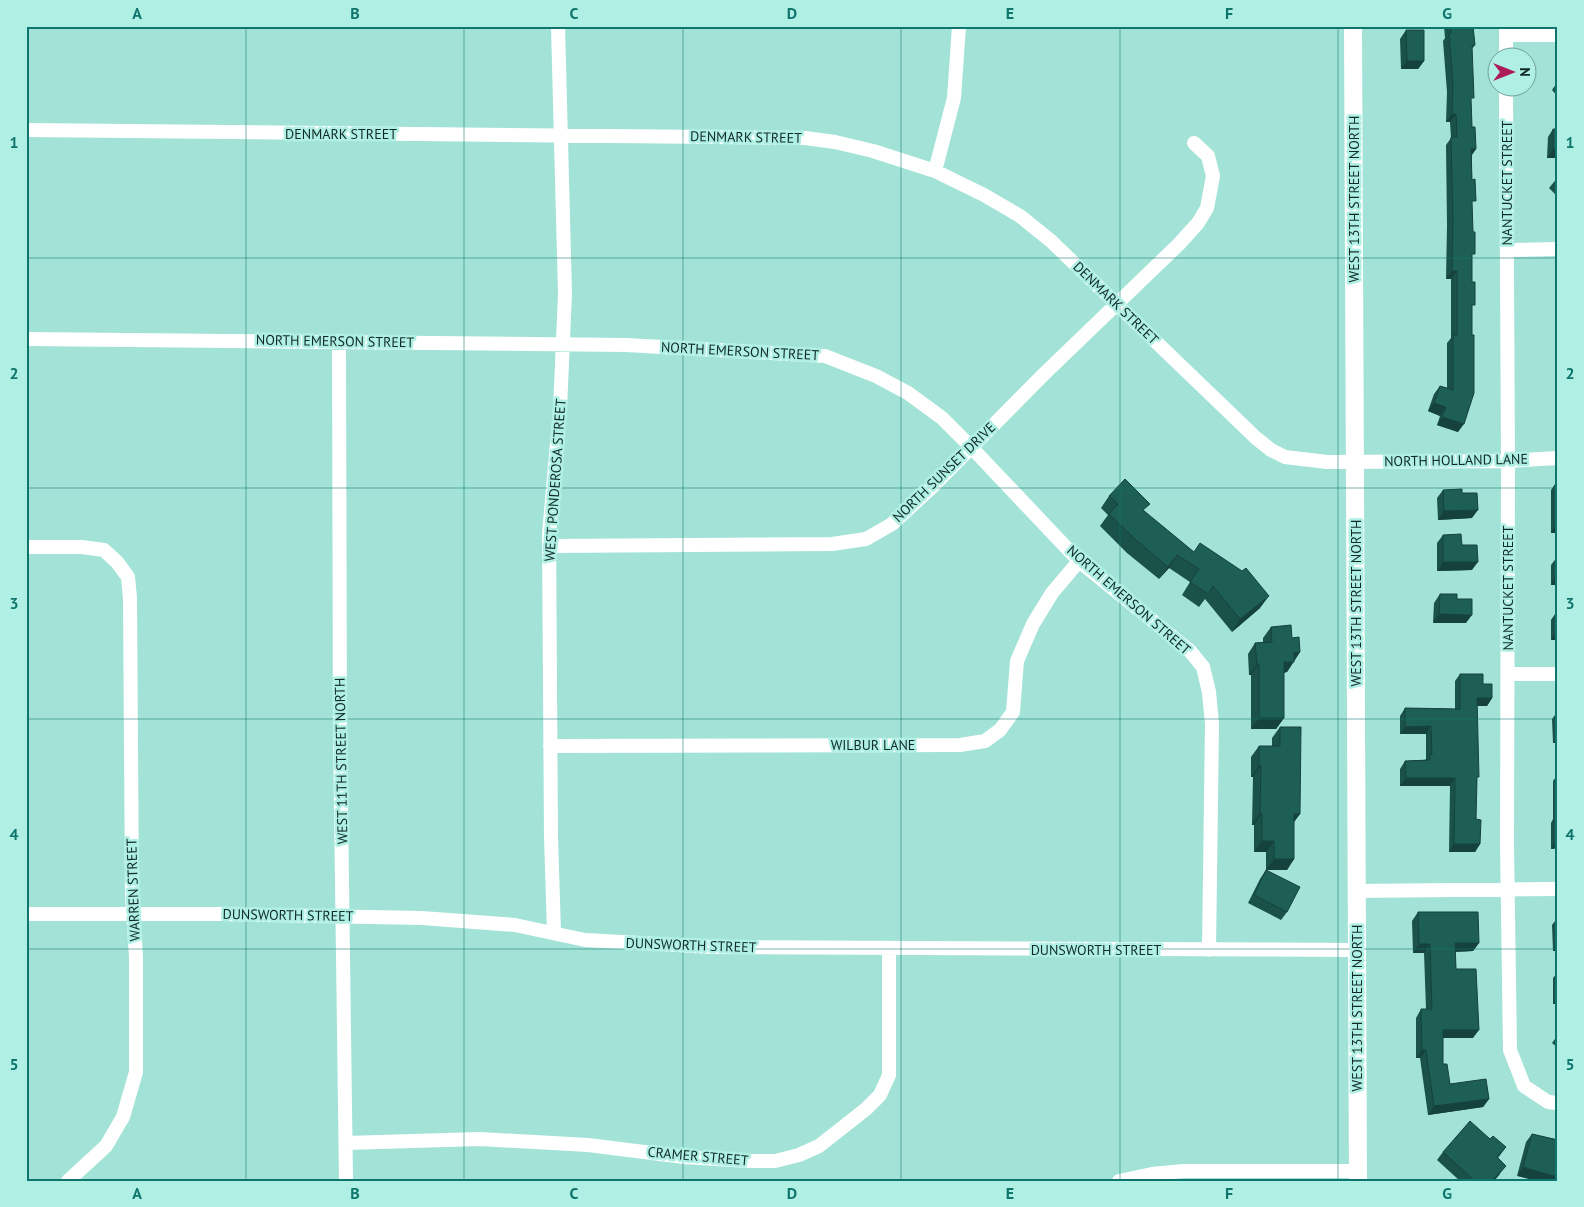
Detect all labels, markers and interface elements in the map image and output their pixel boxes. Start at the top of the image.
text: A [132,3,142,23]
text: B [350,3,360,23]
text: C [570,3,579,23]
text: D [787,3,797,23]
text: E [1006,3,1014,23]
text: F [1225,3,1233,23]
text: G [1442,3,1452,23]
north arrow [1486,48,1536,98]
text: N [1516,67,1534,77]
street label: WEST 13TH STREET NORTH [1345,116,1363,282]
street label: NANTUCKET STREET [1498,120,1516,246]
street label: DENMARK STREET [285,125,397,143]
street label: DENMARK STREET [690,127,802,147]
text: 1 [9,132,19,152]
text: 1 [1565,132,1575,152]
street label: DENMARK STREET [1070,258,1163,348]
street label: NORTH EMERSON STREET [256,331,415,351]
street label: NORTH EMERSON STREET [660,338,820,364]
text: 2 [9,363,19,383]
text: 2 [1565,363,1575,383]
street label: WEST PONDEROSA STREET [540,398,570,562]
street label: NORTH SUNSET DRIVE [889,418,999,526]
street label: NORTH HOLLAND LANE [1384,450,1528,470]
street label: WEST 13TH STREET NORTH [1347,520,1365,686]
street label: NANTUCKET STREET [1499,525,1517,651]
street label: NORTH EMERSON STREET [1063,541,1195,659]
text: 3 [9,593,19,613]
text: 3 [1565,593,1575,613]
street label: WEST 11TH STREET NORTH [331,677,351,845]
street label: WILBUR LANE [831,736,915,754]
text: 4 [9,824,19,844]
text: 4 [1565,824,1575,844]
street label: WARREN STREET [122,838,144,942]
street label: DUNSWORTH STREET [222,905,354,925]
street label: WEST 13TH STREET NORTH [1348,925,1366,1091]
street label: DUNSWORTH STREET [625,934,757,956]
street label: DUNSWORTH STREET [1031,941,1162,959]
text: 5 [9,1054,19,1074]
text: 5 [1565,1054,1575,1074]
street label: CRAMER STREET [647,1143,749,1169]
text: A [132,1183,142,1203]
text: B [350,1183,360,1203]
text: C [570,1183,579,1203]
text: D [787,1183,797,1203]
text: E [1006,1183,1014,1203]
text: F [1225,1183,1233,1203]
text: G [1442,1183,1452,1203]

